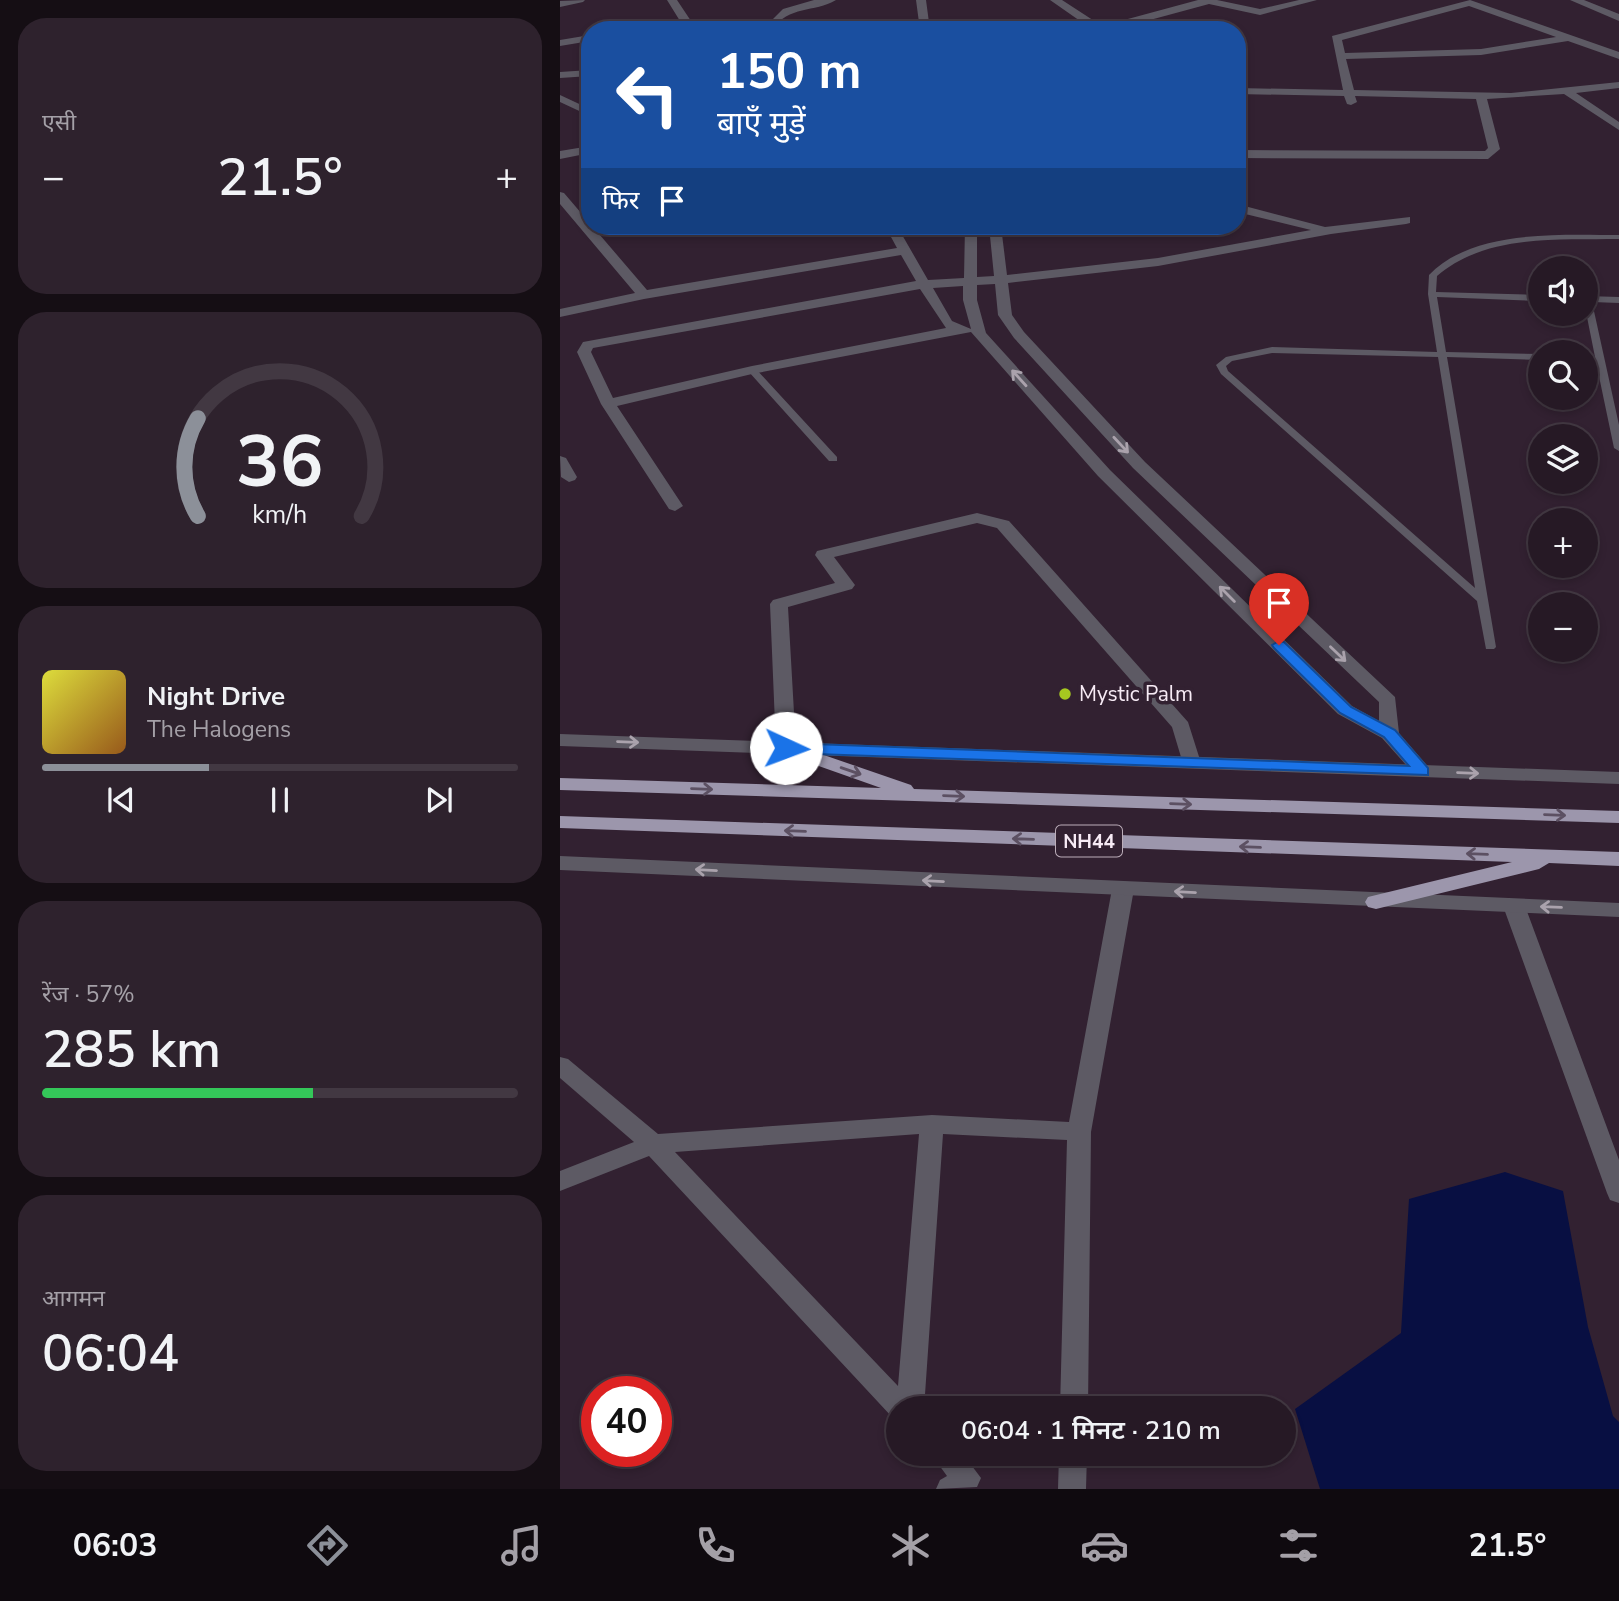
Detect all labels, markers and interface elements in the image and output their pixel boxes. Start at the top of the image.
text: 150 m [717,38,861,105]
icon: left [602,49,693,140]
text: बाएँ मुड़ें [717,102,806,145]
text: एसी [42,107,76,138]
text: 21.5° [217,142,343,213]
text: − [42,152,65,203]
text: + [495,152,518,203]
icon: arrive [653,182,691,220]
text: फिर [602,183,639,218]
map controls [1528,256,1598,662]
button: sound [1528,256,1598,326]
button: search [1528,340,1598,410]
one-way arrow [1011,369,1027,387]
text: 36 [236,413,324,513]
button: layers [1528,424,1598,494]
one-way arrow [1113,436,1129,454]
text: km/h [252,498,308,532]
button: + [1528,508,1598,578]
pin [1249,573,1309,645]
icon: arrive [1260,584,1298,622]
one-way arrow [1219,586,1236,603]
button: − [1528,592,1598,662]
one-way arrow [1329,645,1346,662]
text: Night Drive [147,679,285,714]
place label: Mystic Palm [1079,680,1193,708]
marker: Mystic Palm [1057,686,1073,702]
position arrow [749,711,823,785]
text: The Halogens [147,714,291,745]
one-way arrow [616,736,639,749]
one-way arrow [839,765,861,778]
one-way arrow [1456,766,1479,779]
icon: previous [102,781,140,819]
icon: pause [261,781,299,819]
icon: next [420,781,458,819]
one-way arrow [690,782,713,795]
one-way arrow [942,790,965,803]
one-way arrow [1169,797,1192,810]
one-way arrow [1544,809,1567,822]
one-way arrow [784,824,807,837]
road number: NH44 [1056,826,1122,856]
one-way arrow [1011,832,1034,845]
one-way arrow [1239,841,1262,854]
one-way arrow [1466,848,1489,861]
one-way arrow [695,864,718,877]
one-way arrow [922,874,945,887]
one-way arrow [1174,886,1197,899]
one-way arrow [1540,901,1563,914]
text: रेंज · 57% [42,979,135,1010]
text: 285 km [42,1014,221,1085]
text: आगमन [42,1283,105,1314]
text: 06:04 [42,1318,179,1389]
speed limit sign: 40 [581,1376,672,1467]
text: 06:04 · 1 मिनट · 210 m [961,1413,1221,1448]
icon: directions [303,1521,352,1570]
icon: music [497,1521,546,1570]
icon: phone [691,1521,740,1570]
icon: climate [886,1521,935,1570]
icon: car [1080,1521,1129,1570]
icon: filters [1274,1521,1323,1570]
text: 06:03 [73,1524,157,1567]
text: 21.5° [1469,1524,1546,1567]

